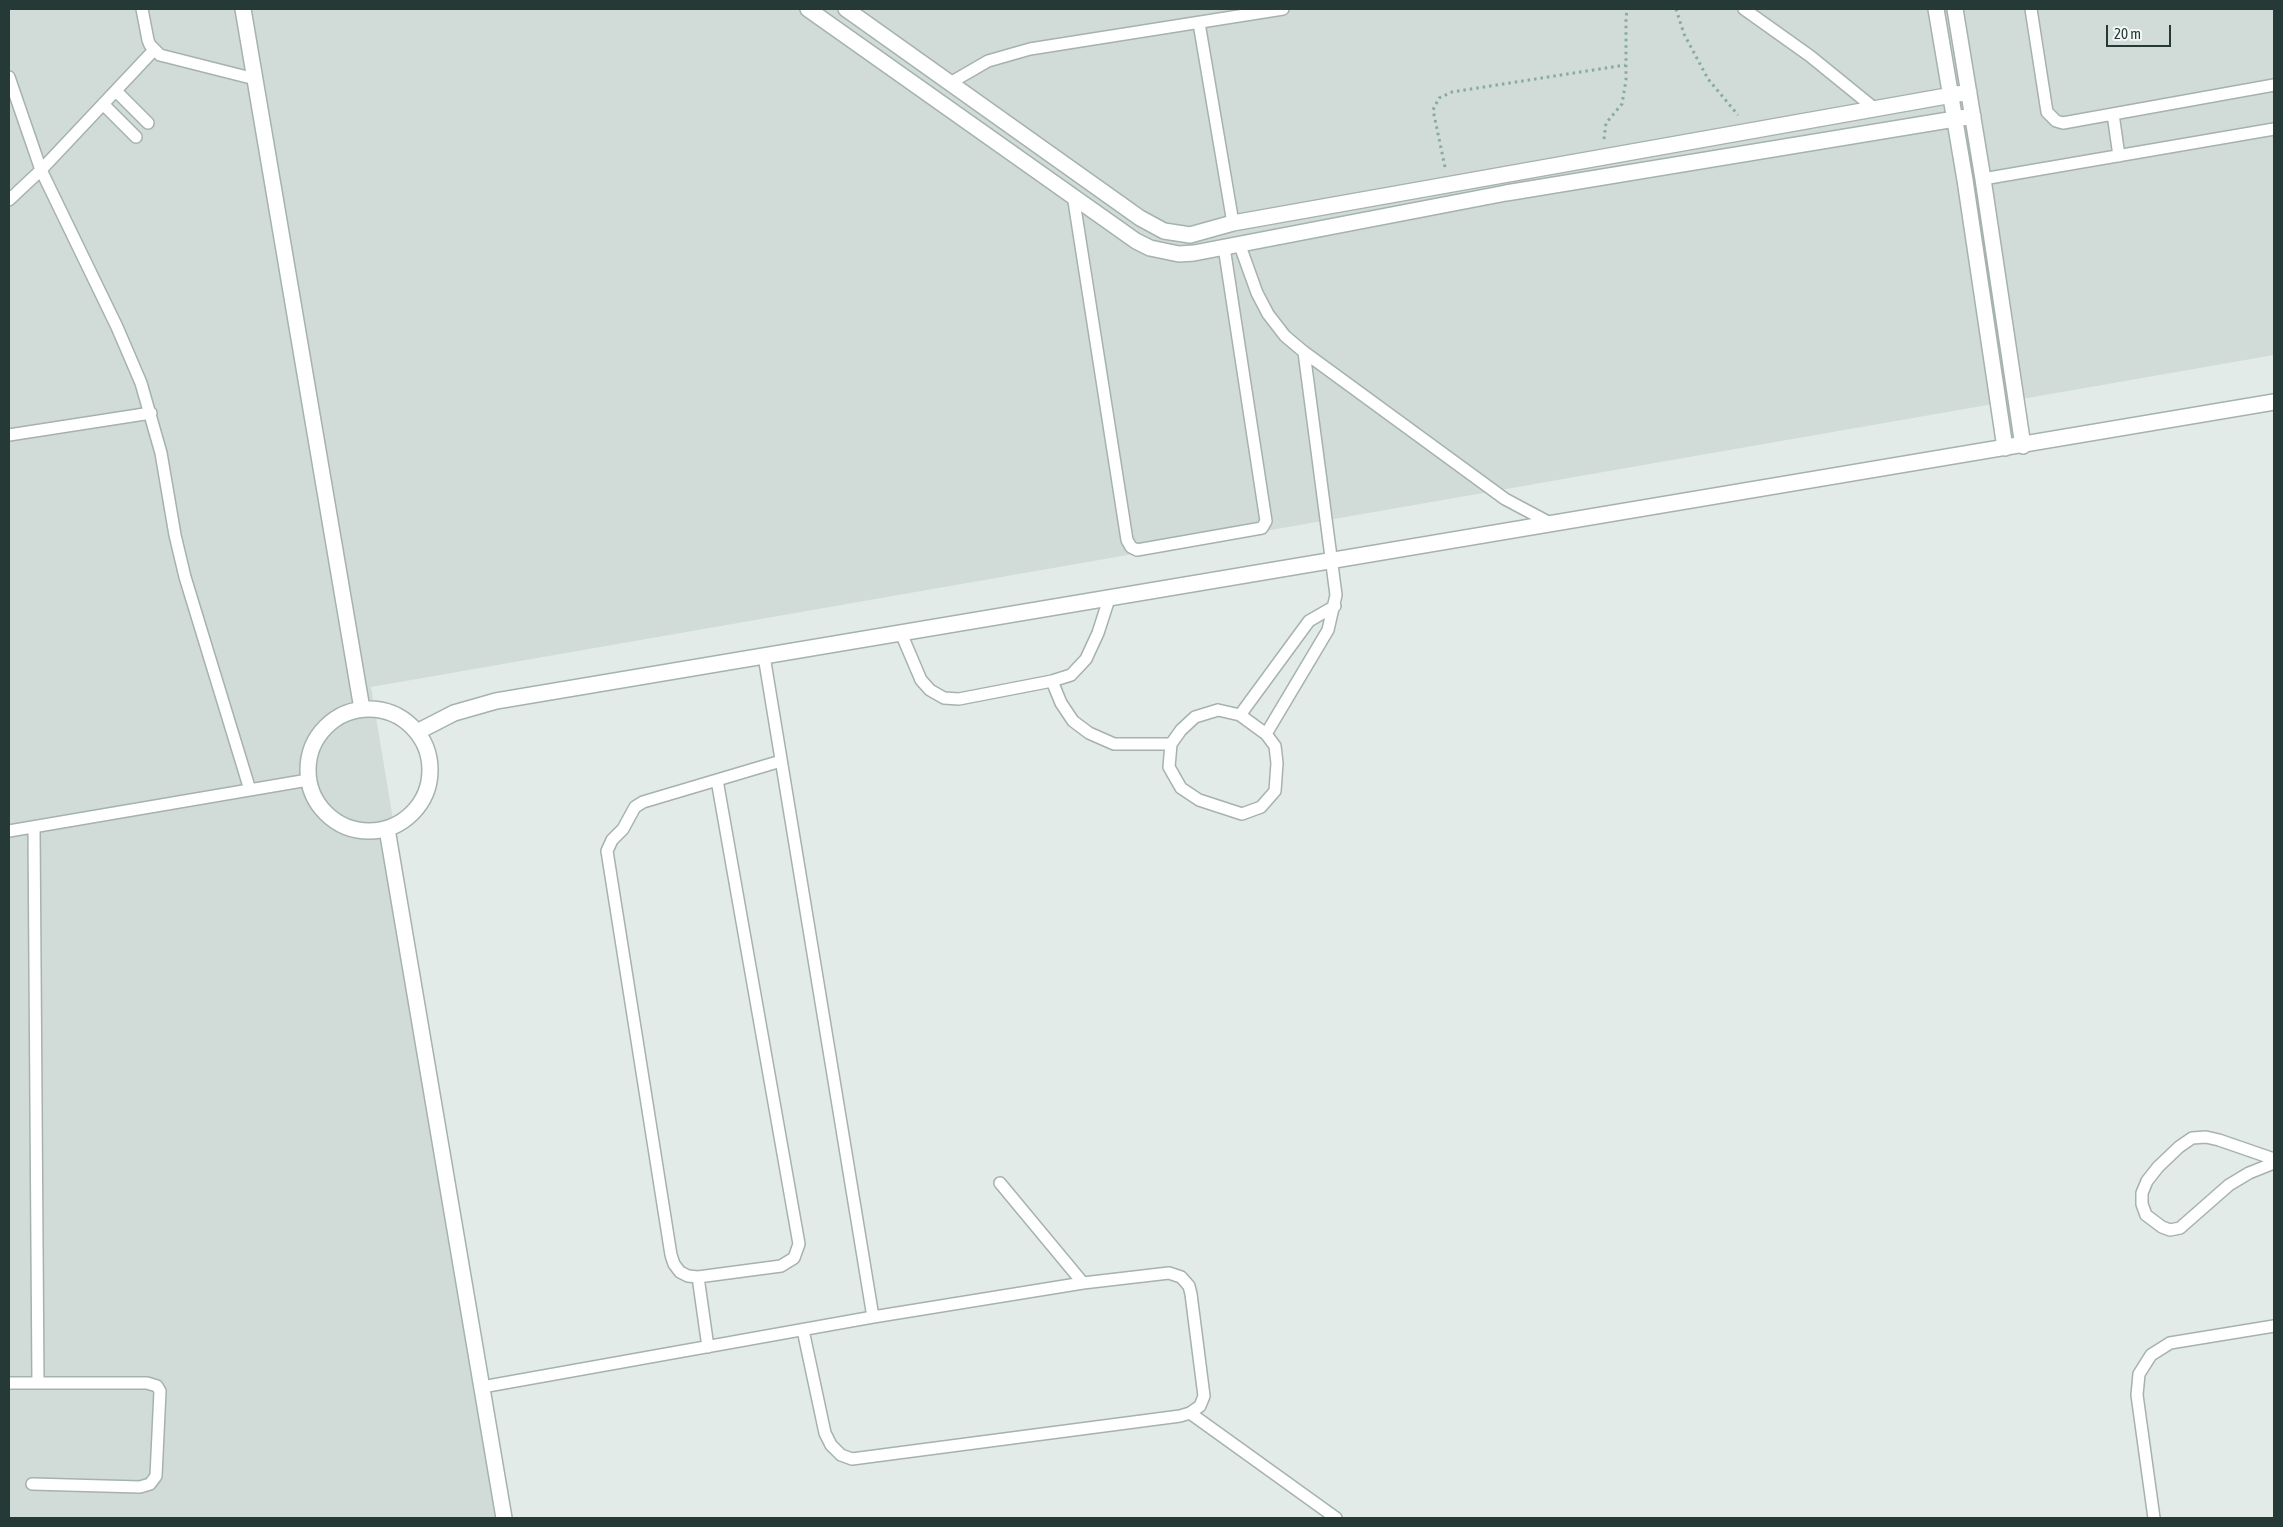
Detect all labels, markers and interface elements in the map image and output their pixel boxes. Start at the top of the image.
scale bar [2108,15,2173,47]
text: 20 m [2114,25,2141,42]

